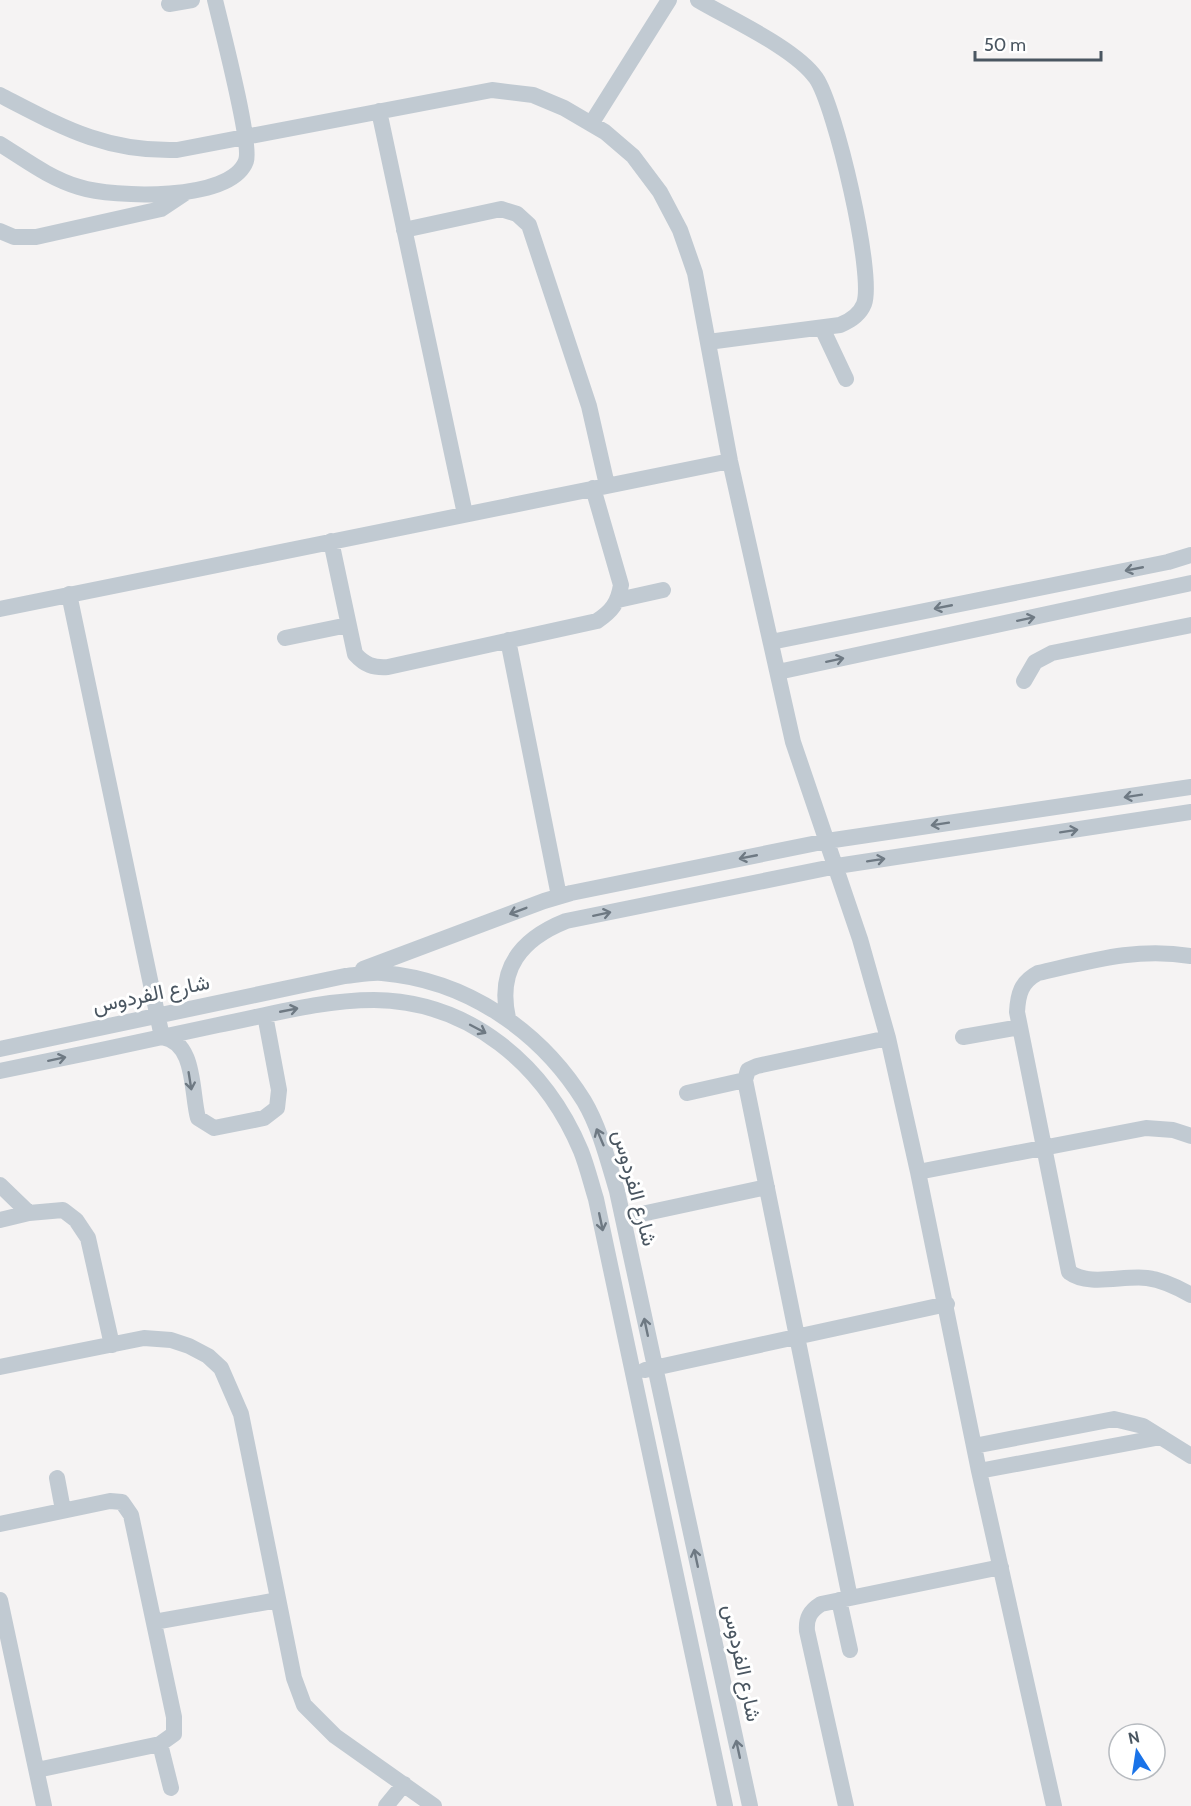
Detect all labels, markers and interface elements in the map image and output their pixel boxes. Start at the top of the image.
scale bar [975,24,1101,62]
text: 50 m [984,34,1026,56]
one-way arrow [1125,564,1145,575]
one-way arrow [934,602,953,613]
one-way arrow [1015,613,1035,624]
one-way arrow [825,654,844,665]
one-way arrow [1124,790,1144,801]
one-way arrow [931,819,951,830]
one-way arrow [1058,825,1078,836]
one-way arrow [739,852,758,863]
one-way arrow [866,854,885,865]
one-way arrow [509,906,527,917]
one-way arrow [592,908,611,919]
street label: شارع الفردوس [90,969,212,1020]
one-way arrow [279,1005,298,1016]
one-way arrow [469,1024,487,1035]
one-way arrow [47,1053,67,1064]
one-way arrow [185,1071,196,1090]
street label: شارع الفردوس [606,1127,663,1249]
one-way arrow [594,1129,605,1147]
one-way arrow [595,1213,607,1232]
one-way arrow [640,1317,651,1337]
one-way arrow [690,1549,701,1569]
street label: شارع الفردوس [716,1602,767,1724]
north arrow [1107,1722,1167,1782]
text: N [1126,1727,1141,1748]
one-way arrow [731,1740,743,1759]

